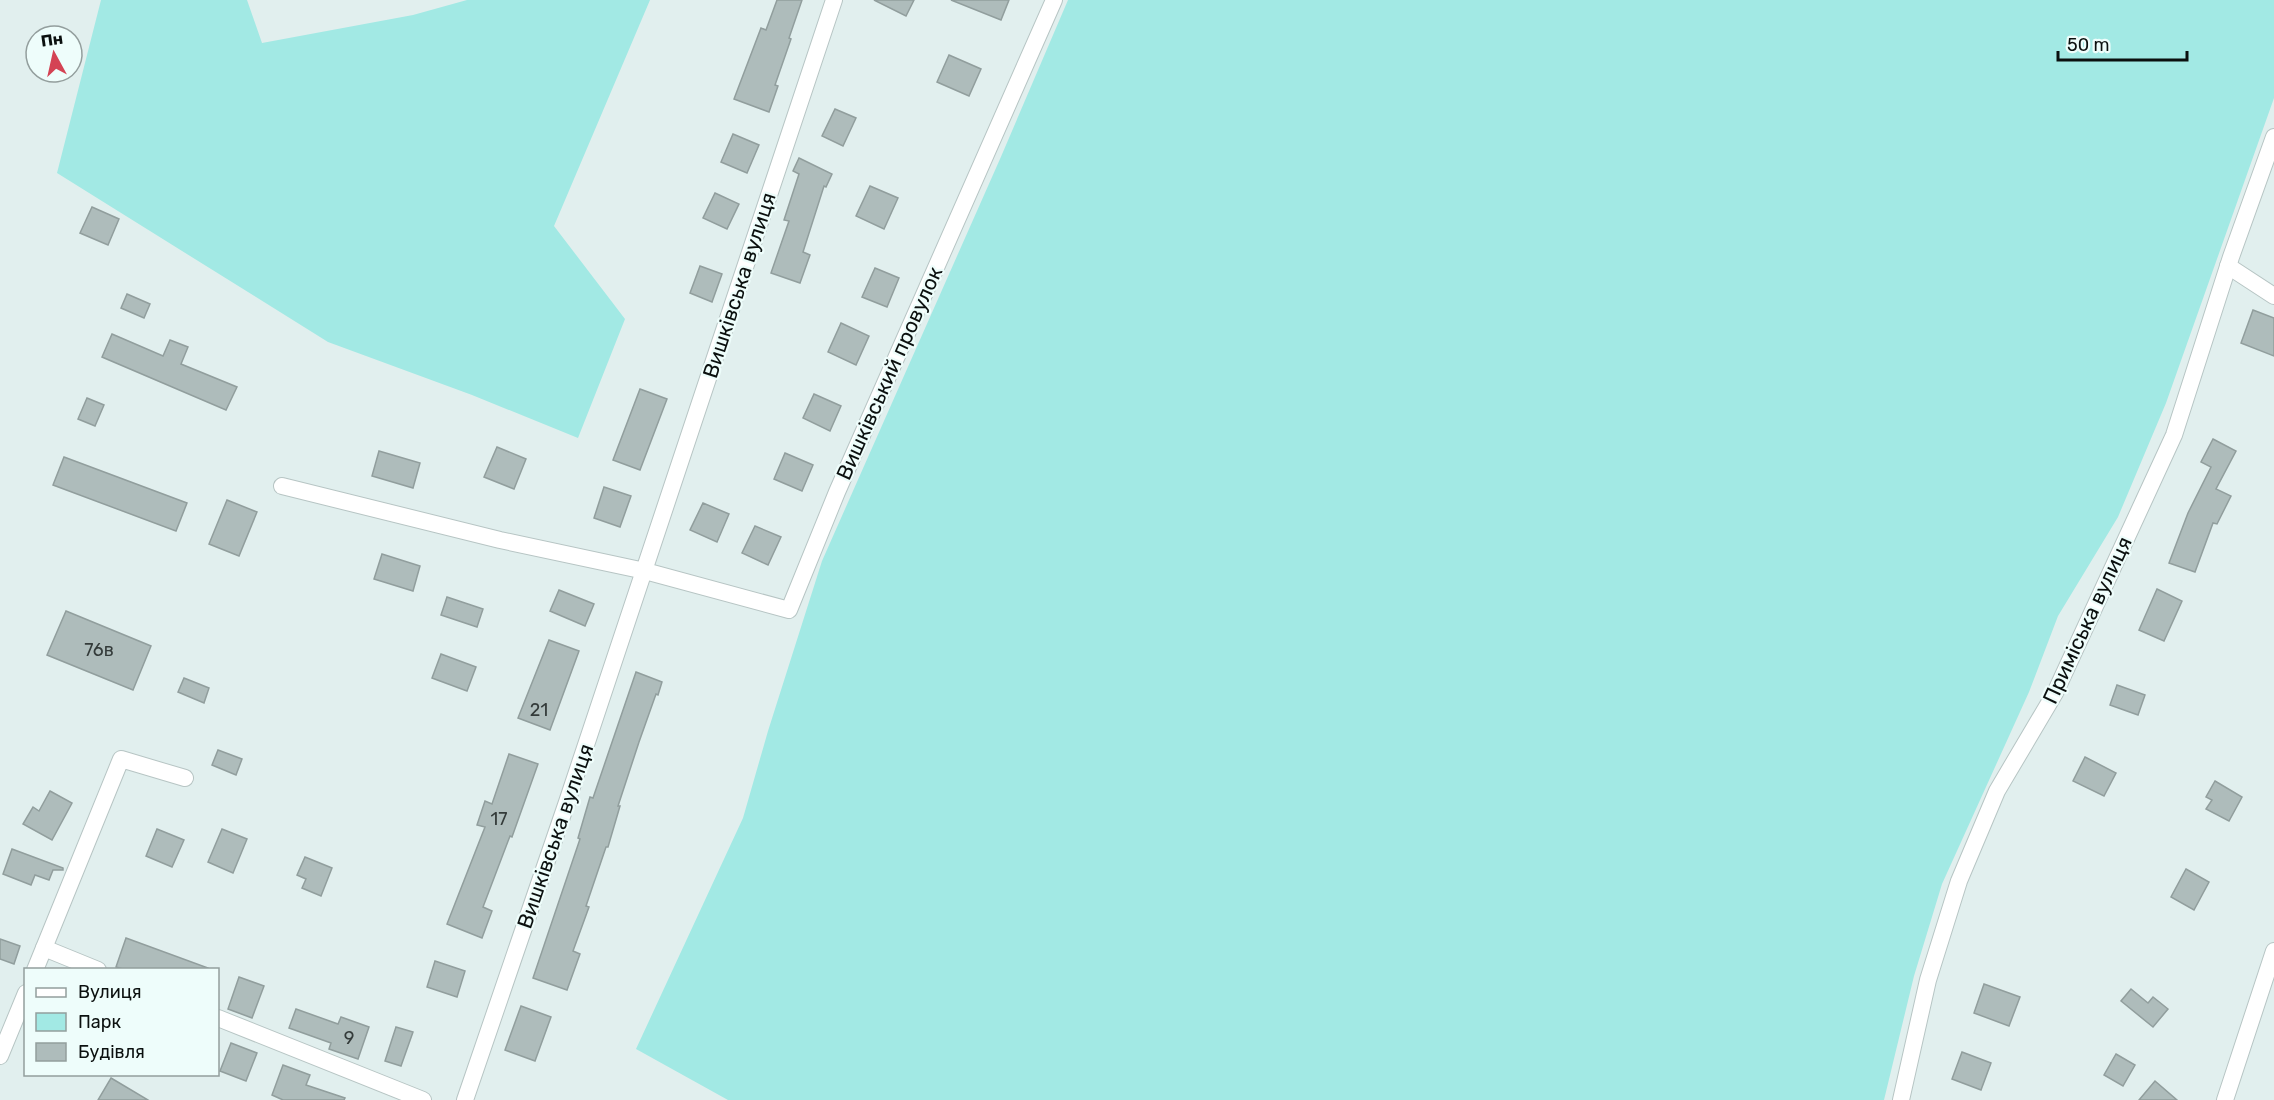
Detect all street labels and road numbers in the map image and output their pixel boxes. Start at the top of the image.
street label: Вишківська вулиця [697,189,781,381]
street label: Вишківський провулок [831,263,947,483]
street label: Приміська вулиця [2037,532,2137,708]
street label: Вишківська вулиця [512,740,598,932]

